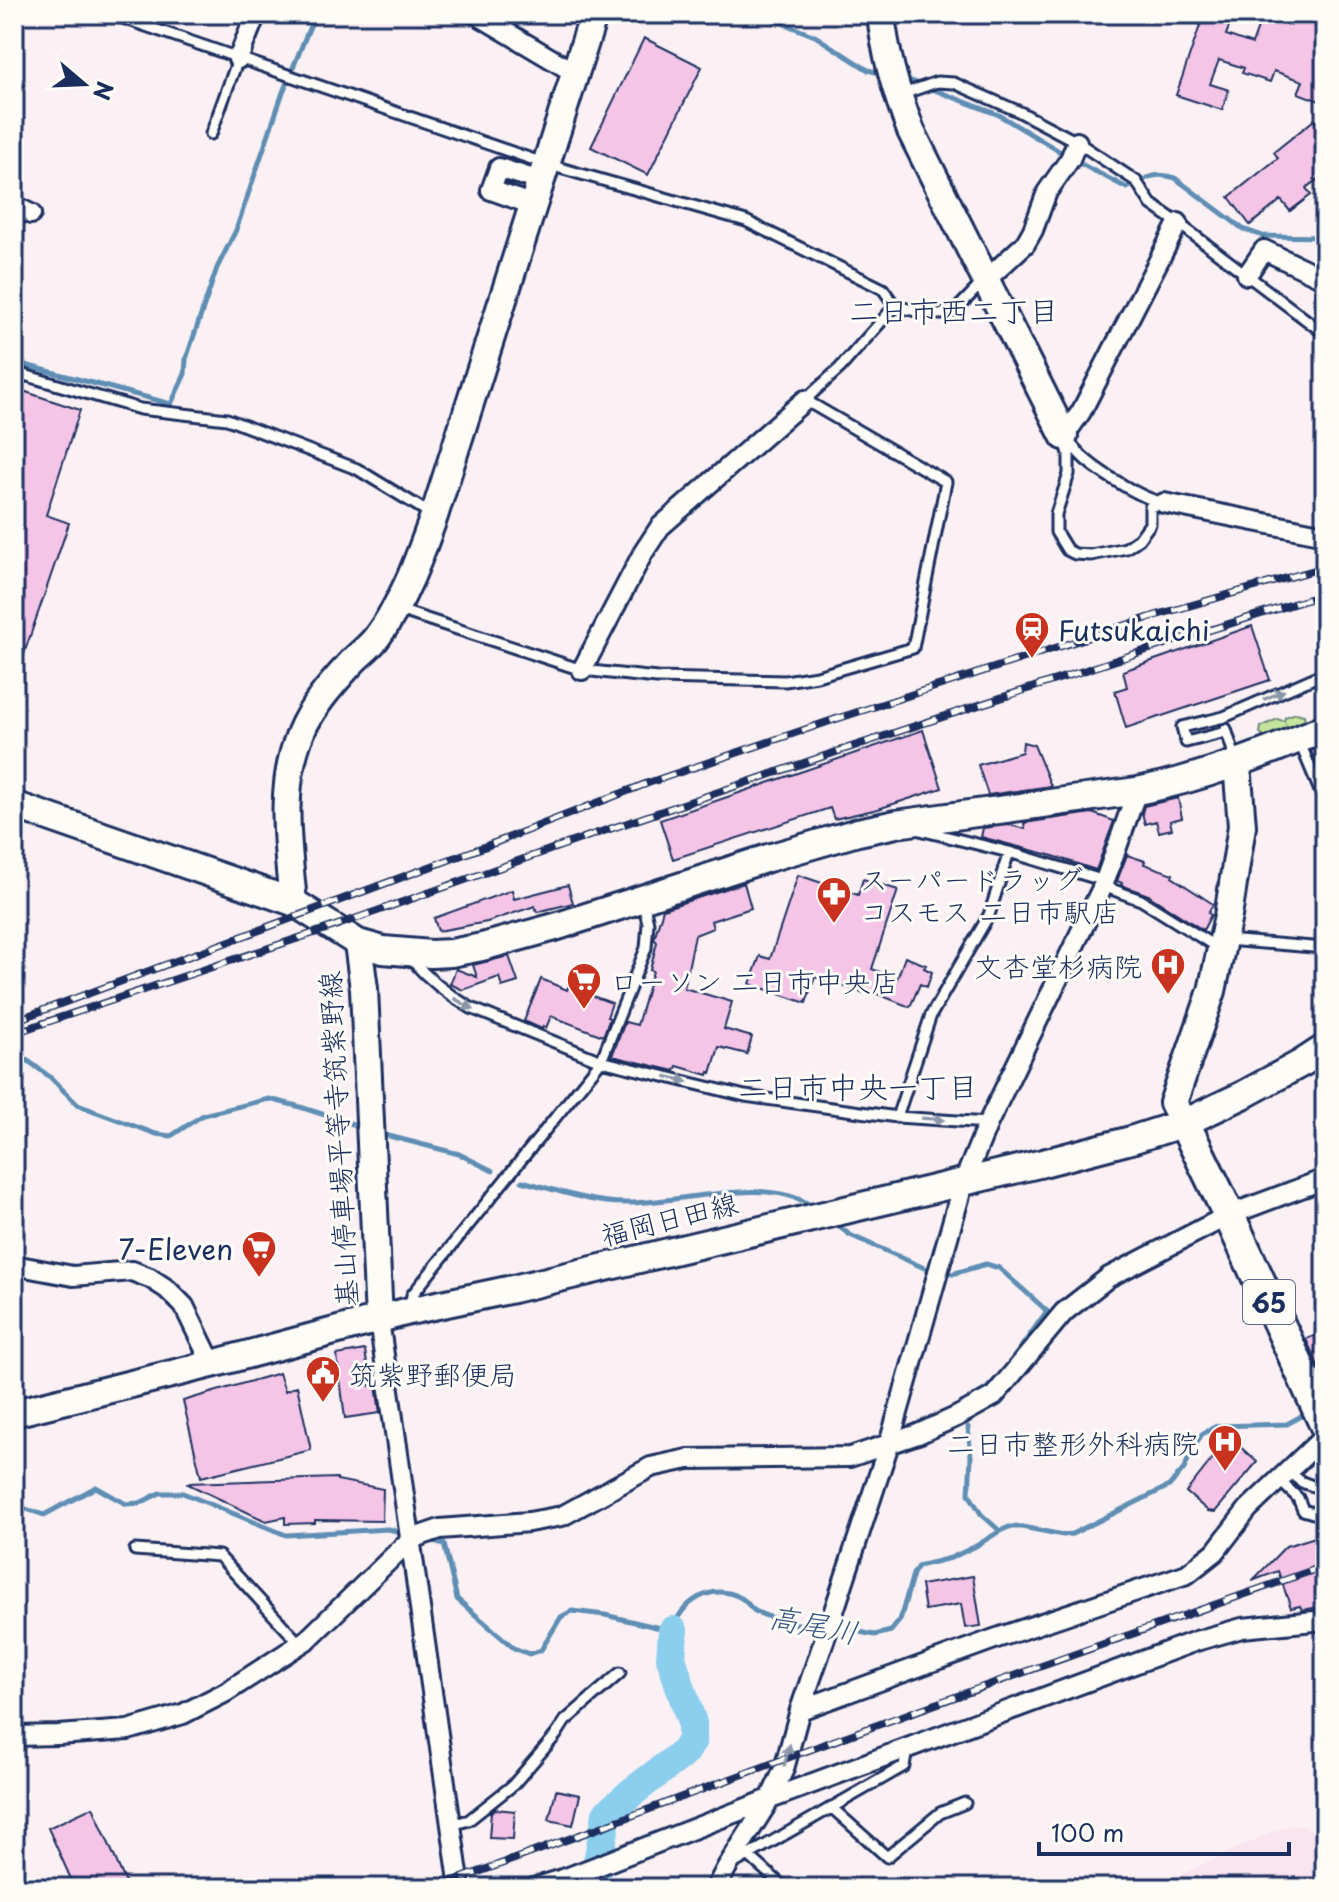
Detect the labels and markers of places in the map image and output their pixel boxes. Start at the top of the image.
place label: Futsukaichi [1058,608,1210,651]
station icon: Futsukaichi [1013,610,1051,660]
place label: スーパードラッグ コスモス 二日市駅店 [860,857,1119,932]
pharmacy icon: スーパードラッグ コスモス 二日市駅店 [815,875,853,925]
place label: 文杏堂杉病院 [974,944,1142,987]
hospital icon: 文杏堂杉病院 [1149,946,1187,996]
place label: ローソン 二日市中央店 [610,959,899,1002]
supermarket icon: ローソン 二日市中央店 [565,961,603,1011]
place label: 7-Eleven [119,1227,233,1270]
supermarket icon: 7-Eleven [240,1229,278,1279]
place label: 筑紫野郵便局 [349,1352,517,1395]
public building icon: 筑紫野郵便局 [304,1354,342,1404]
place label: 二日市整形外科病院 [947,1421,1199,1464]
hospital icon: 二日市整形外科病院 [1206,1423,1244,1473]

